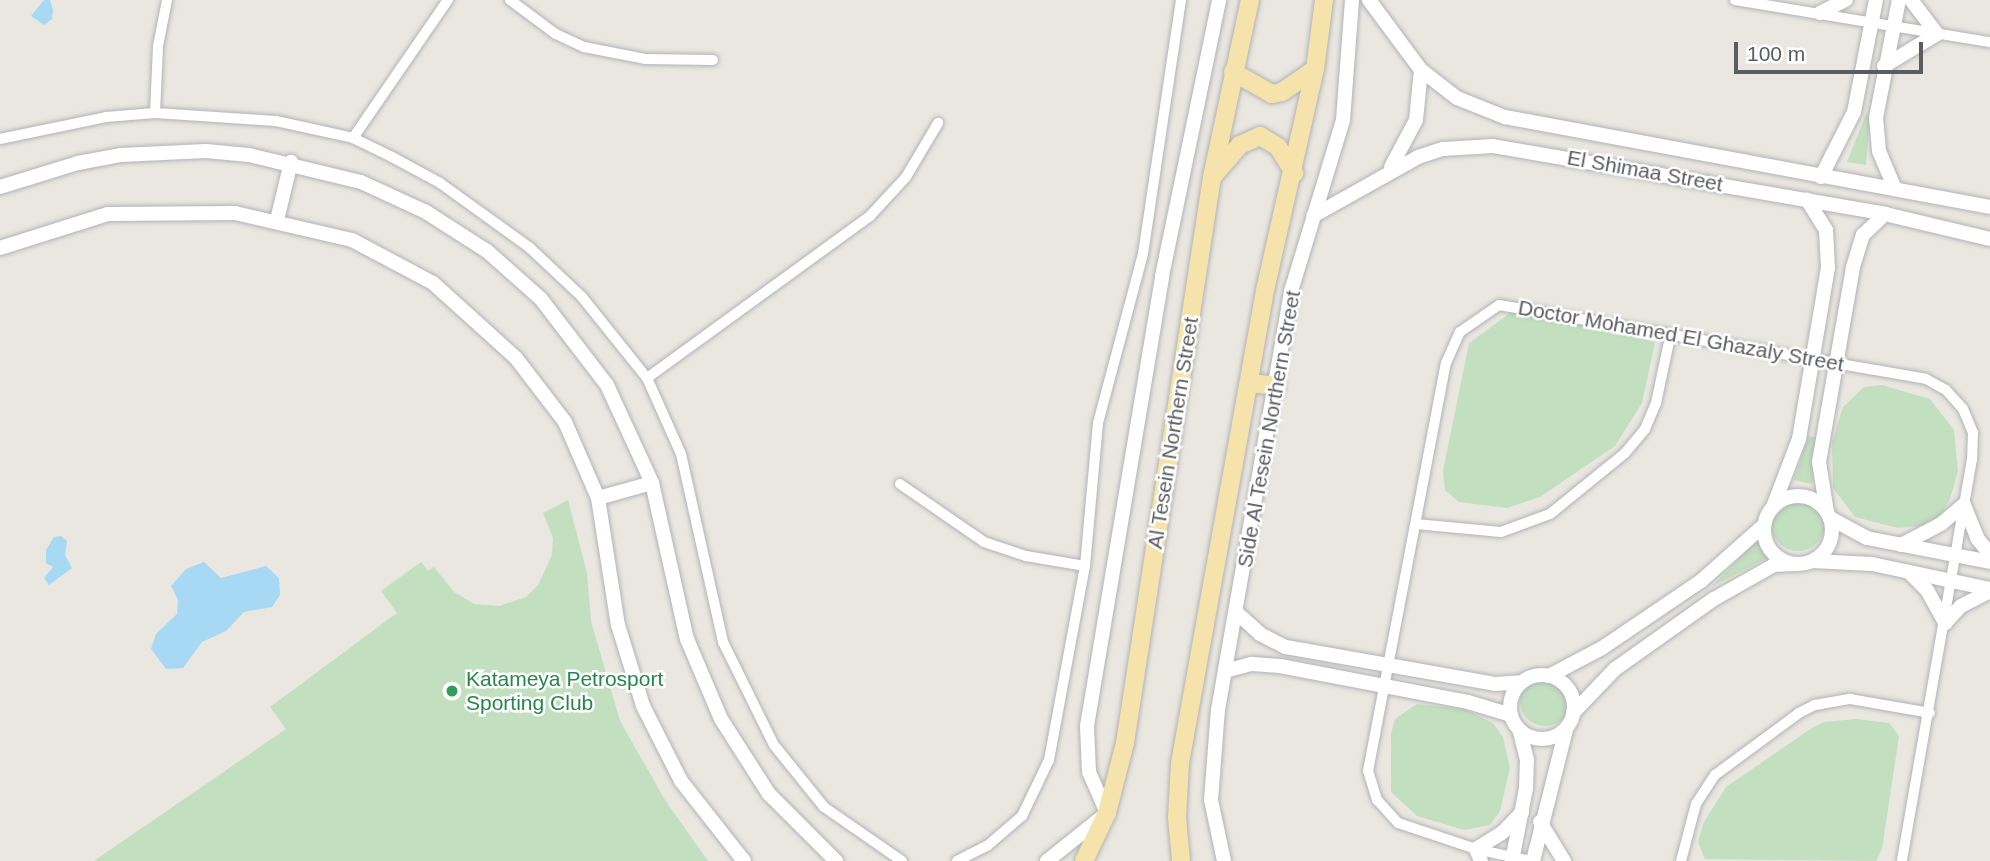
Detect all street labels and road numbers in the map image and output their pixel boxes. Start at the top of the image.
street label: El Shimaa Street [1565,145,1725,197]
street label: Side Al Tesein Northern Street [1232,288,1306,570]
street label: Doctor Mohamed El Ghazaly Street [1516,295,1846,377]
street label: Al Tesein Northern Street [1142,315,1204,551]

